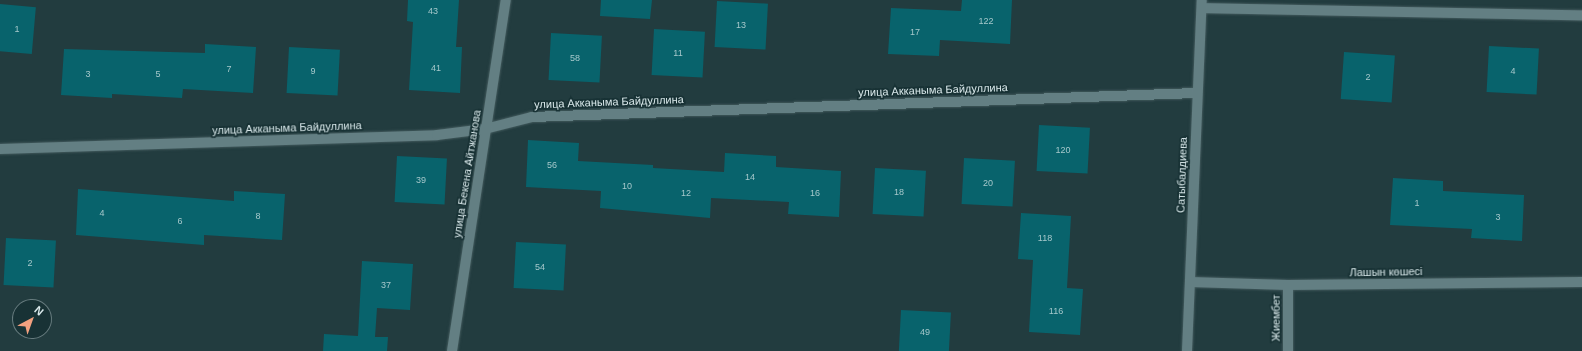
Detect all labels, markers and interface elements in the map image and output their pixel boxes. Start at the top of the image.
house number: 43 [428,6,438,16]
house number: 122 [978,16,994,26]
house number: 13 [736,20,746,30]
house number: 1 [14,24,20,34]
house number: 17 [910,27,920,37]
house number: 11 [673,48,683,58]
house number: 58 [570,53,580,63]
house number: 41 [431,63,441,73]
house number: 7 [226,64,232,74]
house number: 9 [310,66,316,76]
house number: 4 [1510,66,1516,76]
house number: 3 [85,69,91,79]
house number: 5 [155,69,161,79]
house number: 2 [1365,72,1371,82]
street label: улица Акканыма Байдуллина [858,81,1008,99]
street label: улица Акканыма Байдуллина [534,93,684,111]
street label: улица Бекена Айтжанова [450,109,484,239]
street label: улица Акканыма Байдуллина [212,119,362,137]
street label: Сатыбалдиева [1174,137,1190,213]
house number: 120 [1055,145,1071,155]
house number: 56 [547,160,557,170]
house number: 14 [745,172,755,182]
house number: 39 [416,175,426,185]
house number: 20 [983,178,993,188]
house number: 10 [622,181,632,191]
house number: 18 [894,187,904,197]
house number: 12 [681,188,691,198]
house number: 16 [810,188,820,198]
house number: 1 [1414,198,1420,208]
house number: 4 [99,208,105,218]
house number: 8 [255,211,261,221]
house number: 3 [1495,212,1501,222]
house number: 6 [177,216,183,226]
house number: 118 [1038,233,1052,243]
house number: 2 [27,258,33,268]
house number: 54 [535,262,545,272]
street label: Лашын көшесі [1349,265,1423,279]
house number: 37 [381,280,391,290]
street label: Жиембет [1269,295,1283,341]
north arrow [12,299,52,339]
text: N [32,304,46,318]
house number: 116 [1049,306,1063,316]
house number: 49 [920,327,930,337]

